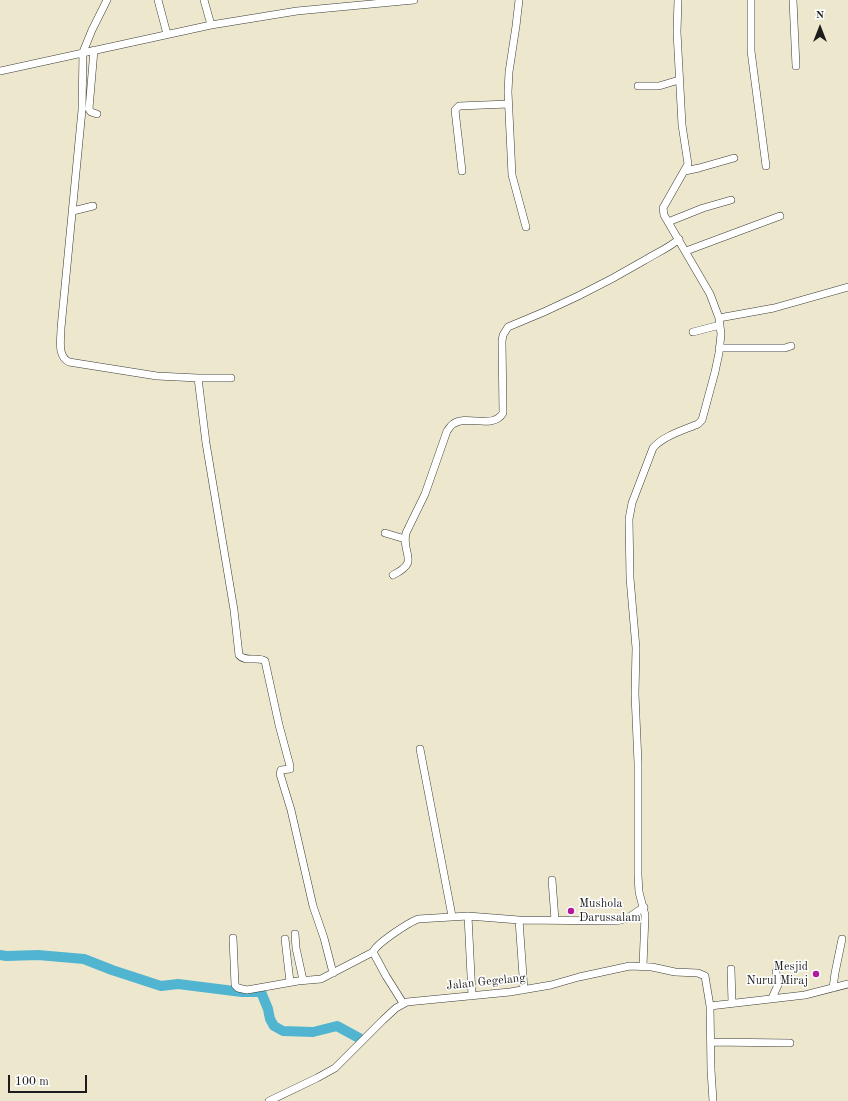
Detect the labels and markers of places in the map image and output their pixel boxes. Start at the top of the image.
place label: Mushola Darussalam [579,897,641,925]
marker: Mushola Darussalam [566,906,576,916]
place label: Mesjid Nurul Miraj [746,960,808,988]
marker: Mesjid Nurul Miraj [811,969,821,979]

